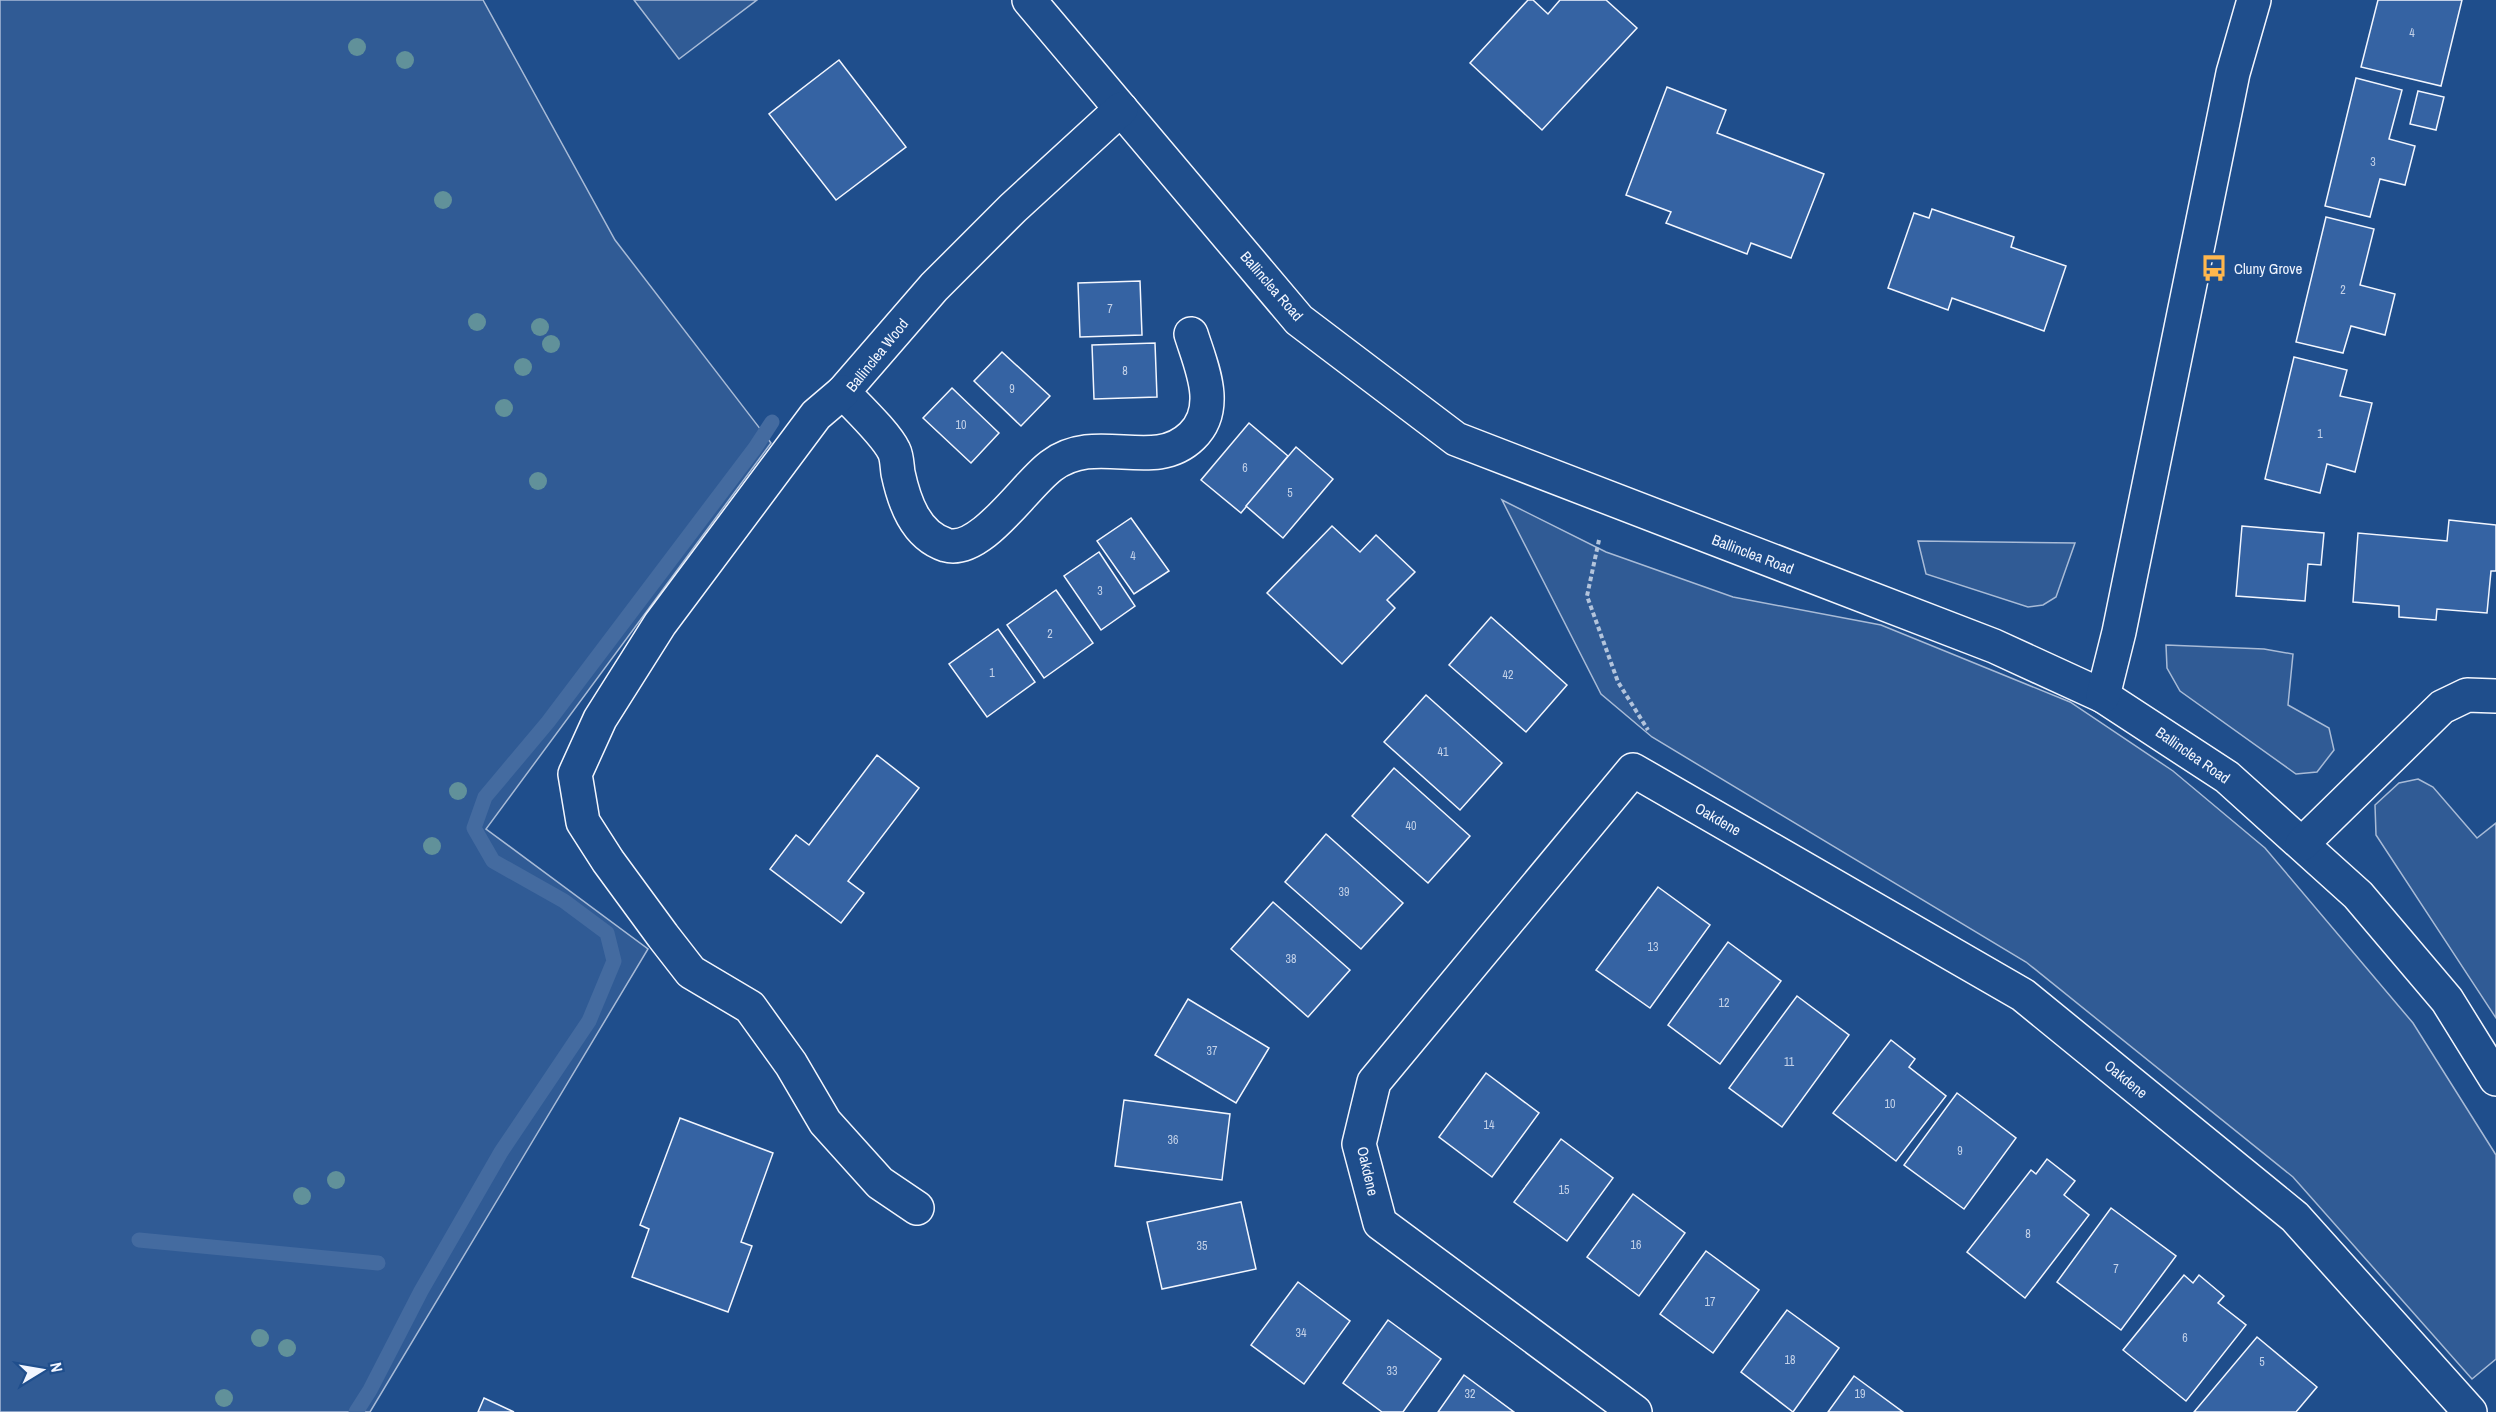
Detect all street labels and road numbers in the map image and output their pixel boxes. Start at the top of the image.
street label: Ballinclea Road [1236,247,1308,325]
street label: Ballinclea Wood [841,314,913,396]
street label: Ballinclea Road [1709,529,1797,579]
street label: Ballinclea Road [2152,722,2234,788]
street label: Oakdene [1691,797,1745,841]
street label: Oakdene [2100,1055,2152,1103]
street label: Oakdene [1352,1144,1384,1198]

